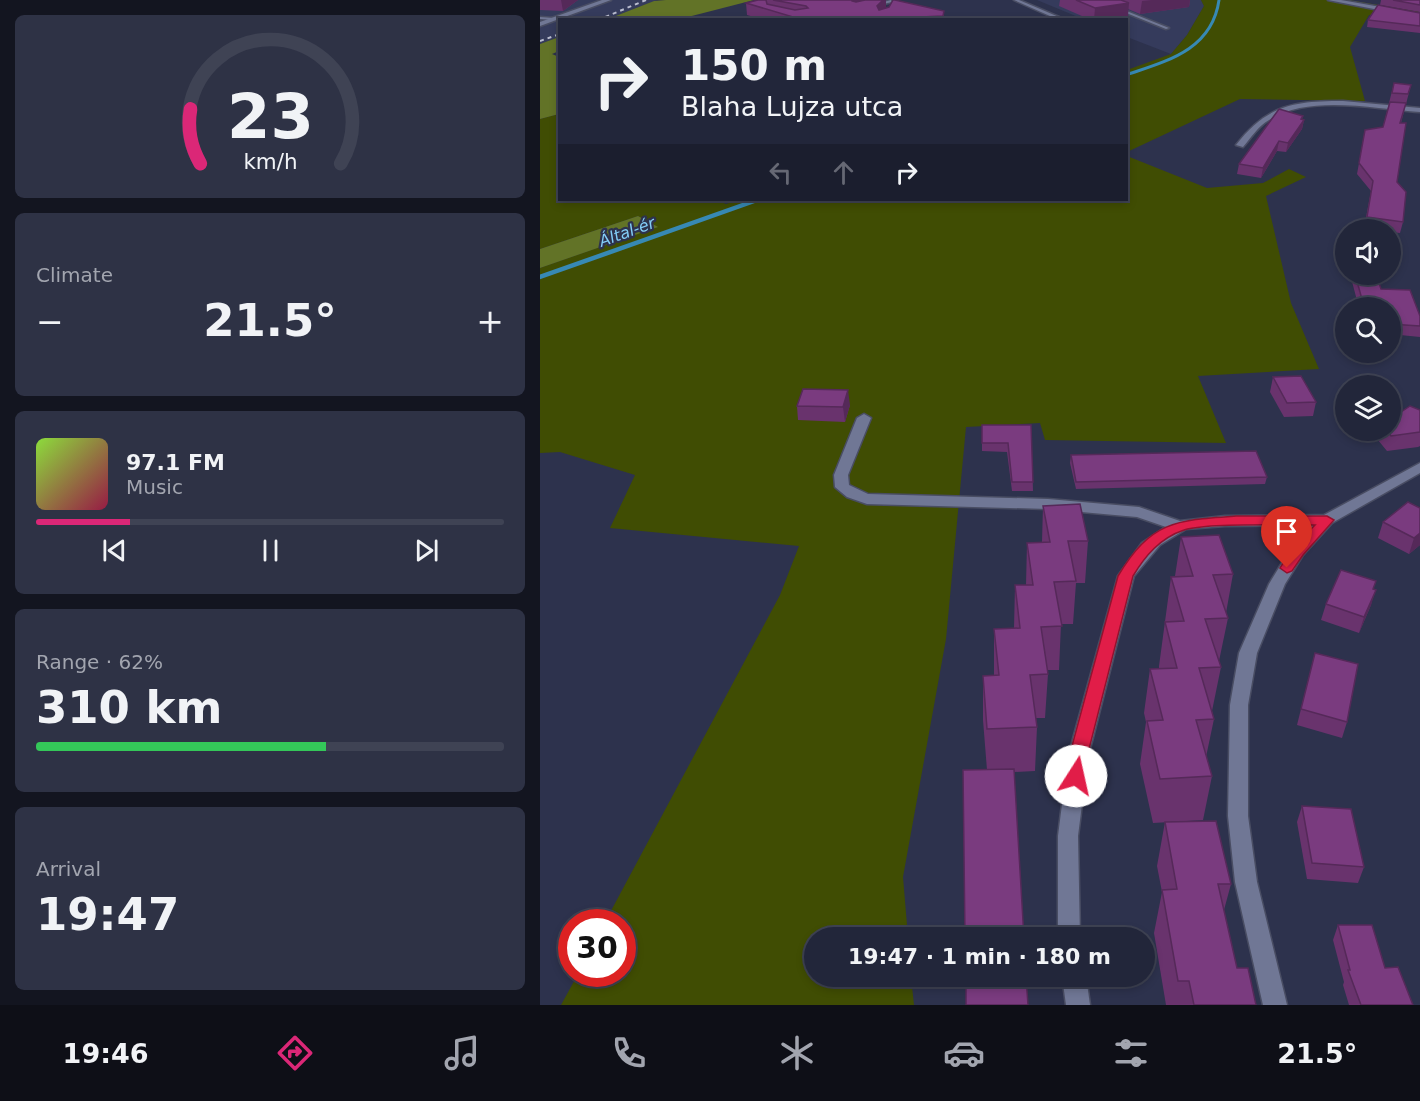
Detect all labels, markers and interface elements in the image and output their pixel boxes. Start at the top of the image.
text: 150 m [681,41,827,90]
icon: right [582,42,660,120]
text: 23 [227,80,313,153]
text: Blaha Lujza utca [681,91,903,122]
text: km/h [243,149,297,174]
icon: left [764,156,797,189]
icon: ahead [827,156,860,189]
icon: right [890,156,923,189]
water label: Által-ér [596,213,659,251]
map controls [1335,219,1401,441]
button: sound [1335,219,1401,285]
text: Climate [36,263,113,287]
text: 21.5° [203,294,337,347]
button: search [1335,297,1401,363]
text: − [36,302,64,341]
text: + [476,302,504,341]
button: layers [1335,375,1401,441]
text: 97.1 FM [126,450,225,475]
text: Music [126,475,183,499]
pin [1261,506,1312,568]
icon: arrive [1270,515,1303,548]
icon: previous [98,534,131,567]
icon: pause [254,534,287,567]
icon: next [410,534,443,567]
text: Range · 62% [36,650,163,674]
text: 310 km [36,681,222,734]
position arrow [1044,744,1108,808]
text: Arrival [36,857,101,881]
text: 19:47 [36,888,179,941]
speed limit sign: 30 [558,909,636,987]
text: 19:47 · 1 min · 180 m [848,944,1111,969]
icon: directions [274,1032,316,1074]
icon: music [441,1032,483,1074]
icon: phone [608,1032,650,1074]
icon: climate [776,1032,818,1074]
icon: car [943,1032,985,1074]
icon: filters [1110,1032,1152,1074]
text: 19:46 [63,1038,149,1069]
text: 21.5° [1277,1038,1357,1069]

